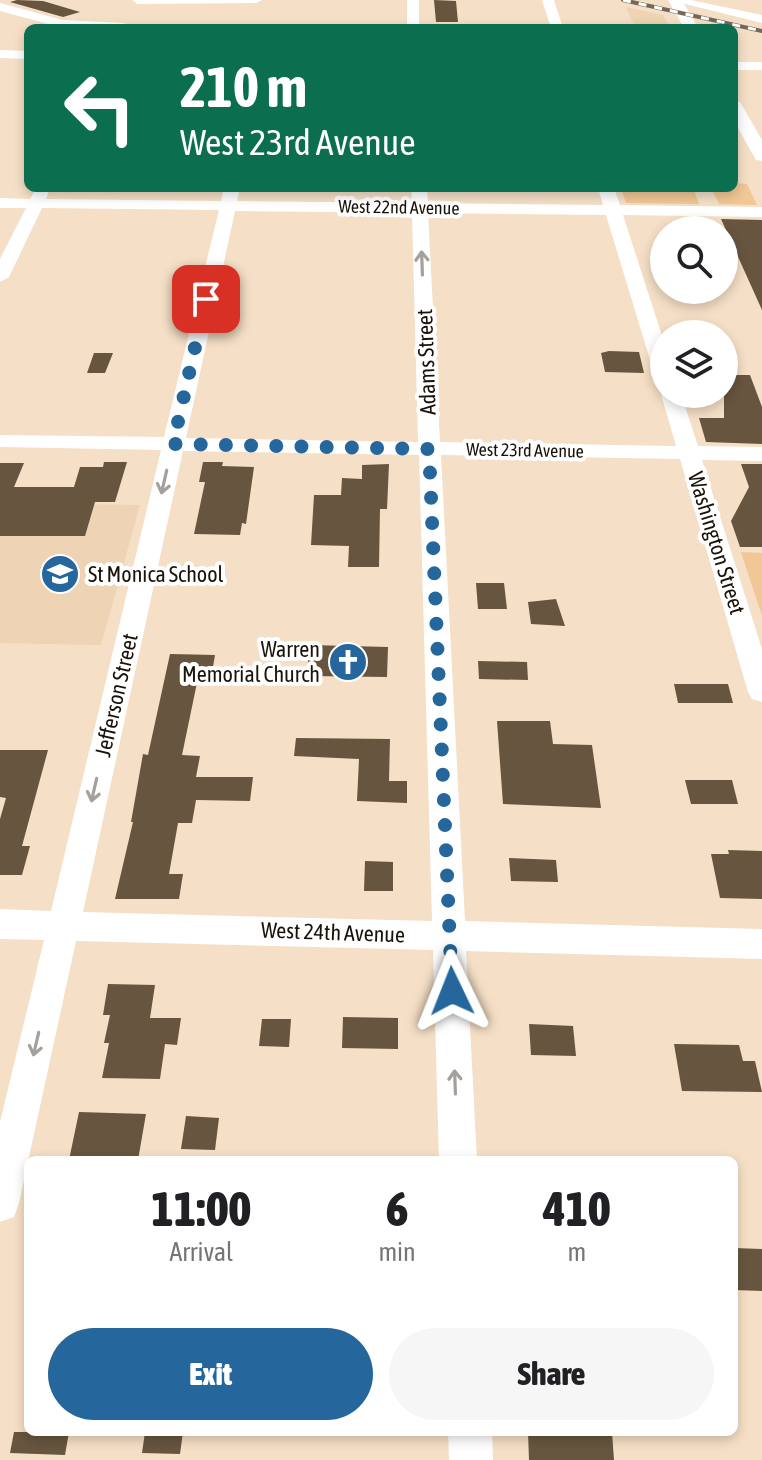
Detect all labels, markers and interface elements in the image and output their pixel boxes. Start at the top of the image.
text: 210 m [180,55,307,119]
icon: left [48,56,152,160]
text: West 23rd Avenue [180,121,415,163]
street label: West 22nd Avenue [338,195,460,219]
map controls [650,216,738,408]
button: search [650,216,738,304]
one-way arrow [415,250,430,277]
pin [172,265,240,333]
icon: arrive [184,277,228,321]
street label: Adams Street [411,308,441,416]
button: layers [650,320,738,408]
street label: West 23rd Avenue [466,438,584,462]
one-way arrow [156,469,171,495]
street label: Washington Street [683,469,751,617]
school or university icon: St Monica School [39,553,81,595]
place label: St Monica School [88,561,224,587]
street label: Jefferson Street [89,631,143,759]
place label: Warren Memorial Church [182,636,320,687]
church icon: Warren Memorial Church [327,641,369,683]
one-way arrow [86,777,101,803]
street label: West 24th Avenue [261,916,405,948]
position arrow [410,949,494,1033]
one-way arrow [28,1031,43,1056]
one-way arrow [448,1069,463,1096]
text: 11:00 [151,1181,251,1236]
text: 6 [386,1181,408,1236]
text: 410 [543,1181,611,1236]
text: Arrival [169,1237,233,1267]
text: min [378,1237,416,1267]
text: m [567,1237,586,1267]
button: Exit [48,1328,373,1420]
button: Share [389,1328,714,1420]

